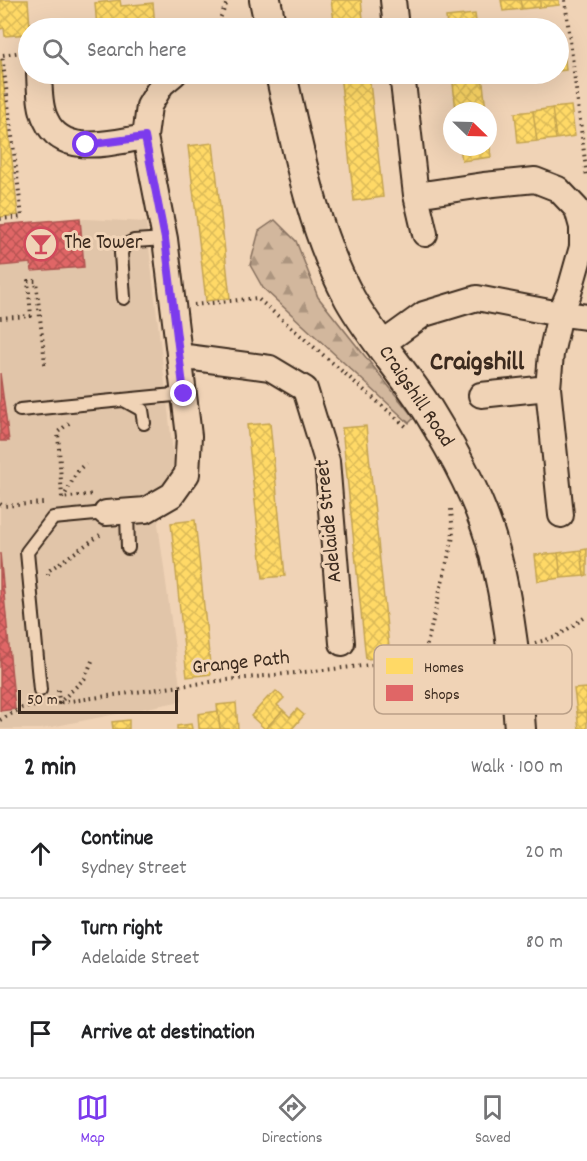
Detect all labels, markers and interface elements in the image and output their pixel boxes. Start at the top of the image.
search box [18,18,569,84]
icon: search [39,35,72,68]
text: Search here [87,36,186,67]
north arrow [443,102,497,156]
route start [72,131,98,157]
bar icon: The Tower [23,226,59,262]
place label: The Tower [64,229,143,259]
street label: Craigshill Road [370,340,460,454]
district label: Craigshill [430,344,525,383]
route end [170,380,196,406]
street label: Adelaide Street [309,457,351,584]
street label: Grange Path [191,644,291,684]
legend [374,645,572,714]
text: Homes [424,657,464,680]
text: Shops [424,684,460,707]
scale bar [18,687,178,714]
text: 50 m [27,689,58,712]
text: 2 min [24,750,76,787]
text: Walk · 100 m [471,754,563,782]
text: Continue [81,824,153,855]
icon: ahead [24,837,57,870]
text: 20 m [525,839,563,867]
text: Sydney Street [81,855,187,883]
text: Turn right [81,914,163,945]
icon: right [24,927,57,960]
text: 80 m [526,929,563,957]
text: Adelaide Street [81,945,199,973]
icon: arrive [24,1017,57,1050]
text: Arrive at destination [81,1018,255,1049]
tab: Map [76,1091,109,1150]
tab: Directions [262,1091,322,1150]
tab: Saved [475,1091,511,1150]

